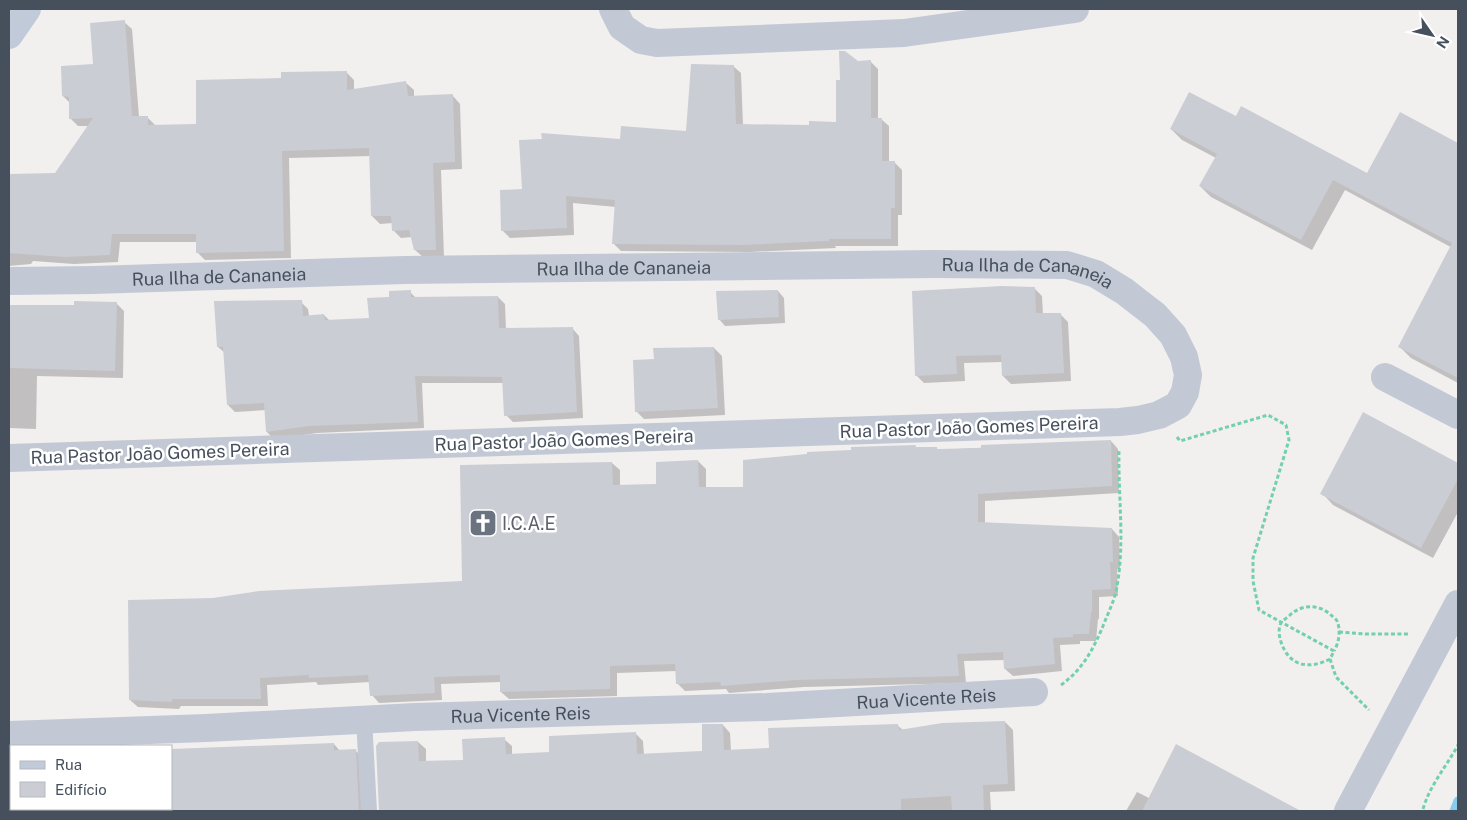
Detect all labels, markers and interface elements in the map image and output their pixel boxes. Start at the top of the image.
north arrow [1407,10,1457,60]
text: N [1433,33,1452,51]
street label: Rua Ilha de Cananeia [941,254,1117,293]
street label: Rua Ilha de Cananeia [536,256,711,279]
street label: Rua Ilha de Cananeia [131,263,307,289]
street label: Rua Pastor João Gomes Pereira [839,412,1099,442]
street label: Rua Pastor João Gomes Pereira [434,425,694,455]
street label: Rua Pastor João Gomes Pereira [30,438,290,468]
church icon: I.C.A.E [468,508,498,538]
place label: I.C.A.E [502,513,556,534]
street label: Rua Vicente Reis [856,684,997,712]
street label: Rua Vicente Reis [450,702,591,726]
legend [10,745,172,810]
text: Rua [55,756,82,773]
text: Edifício [55,781,107,798]

